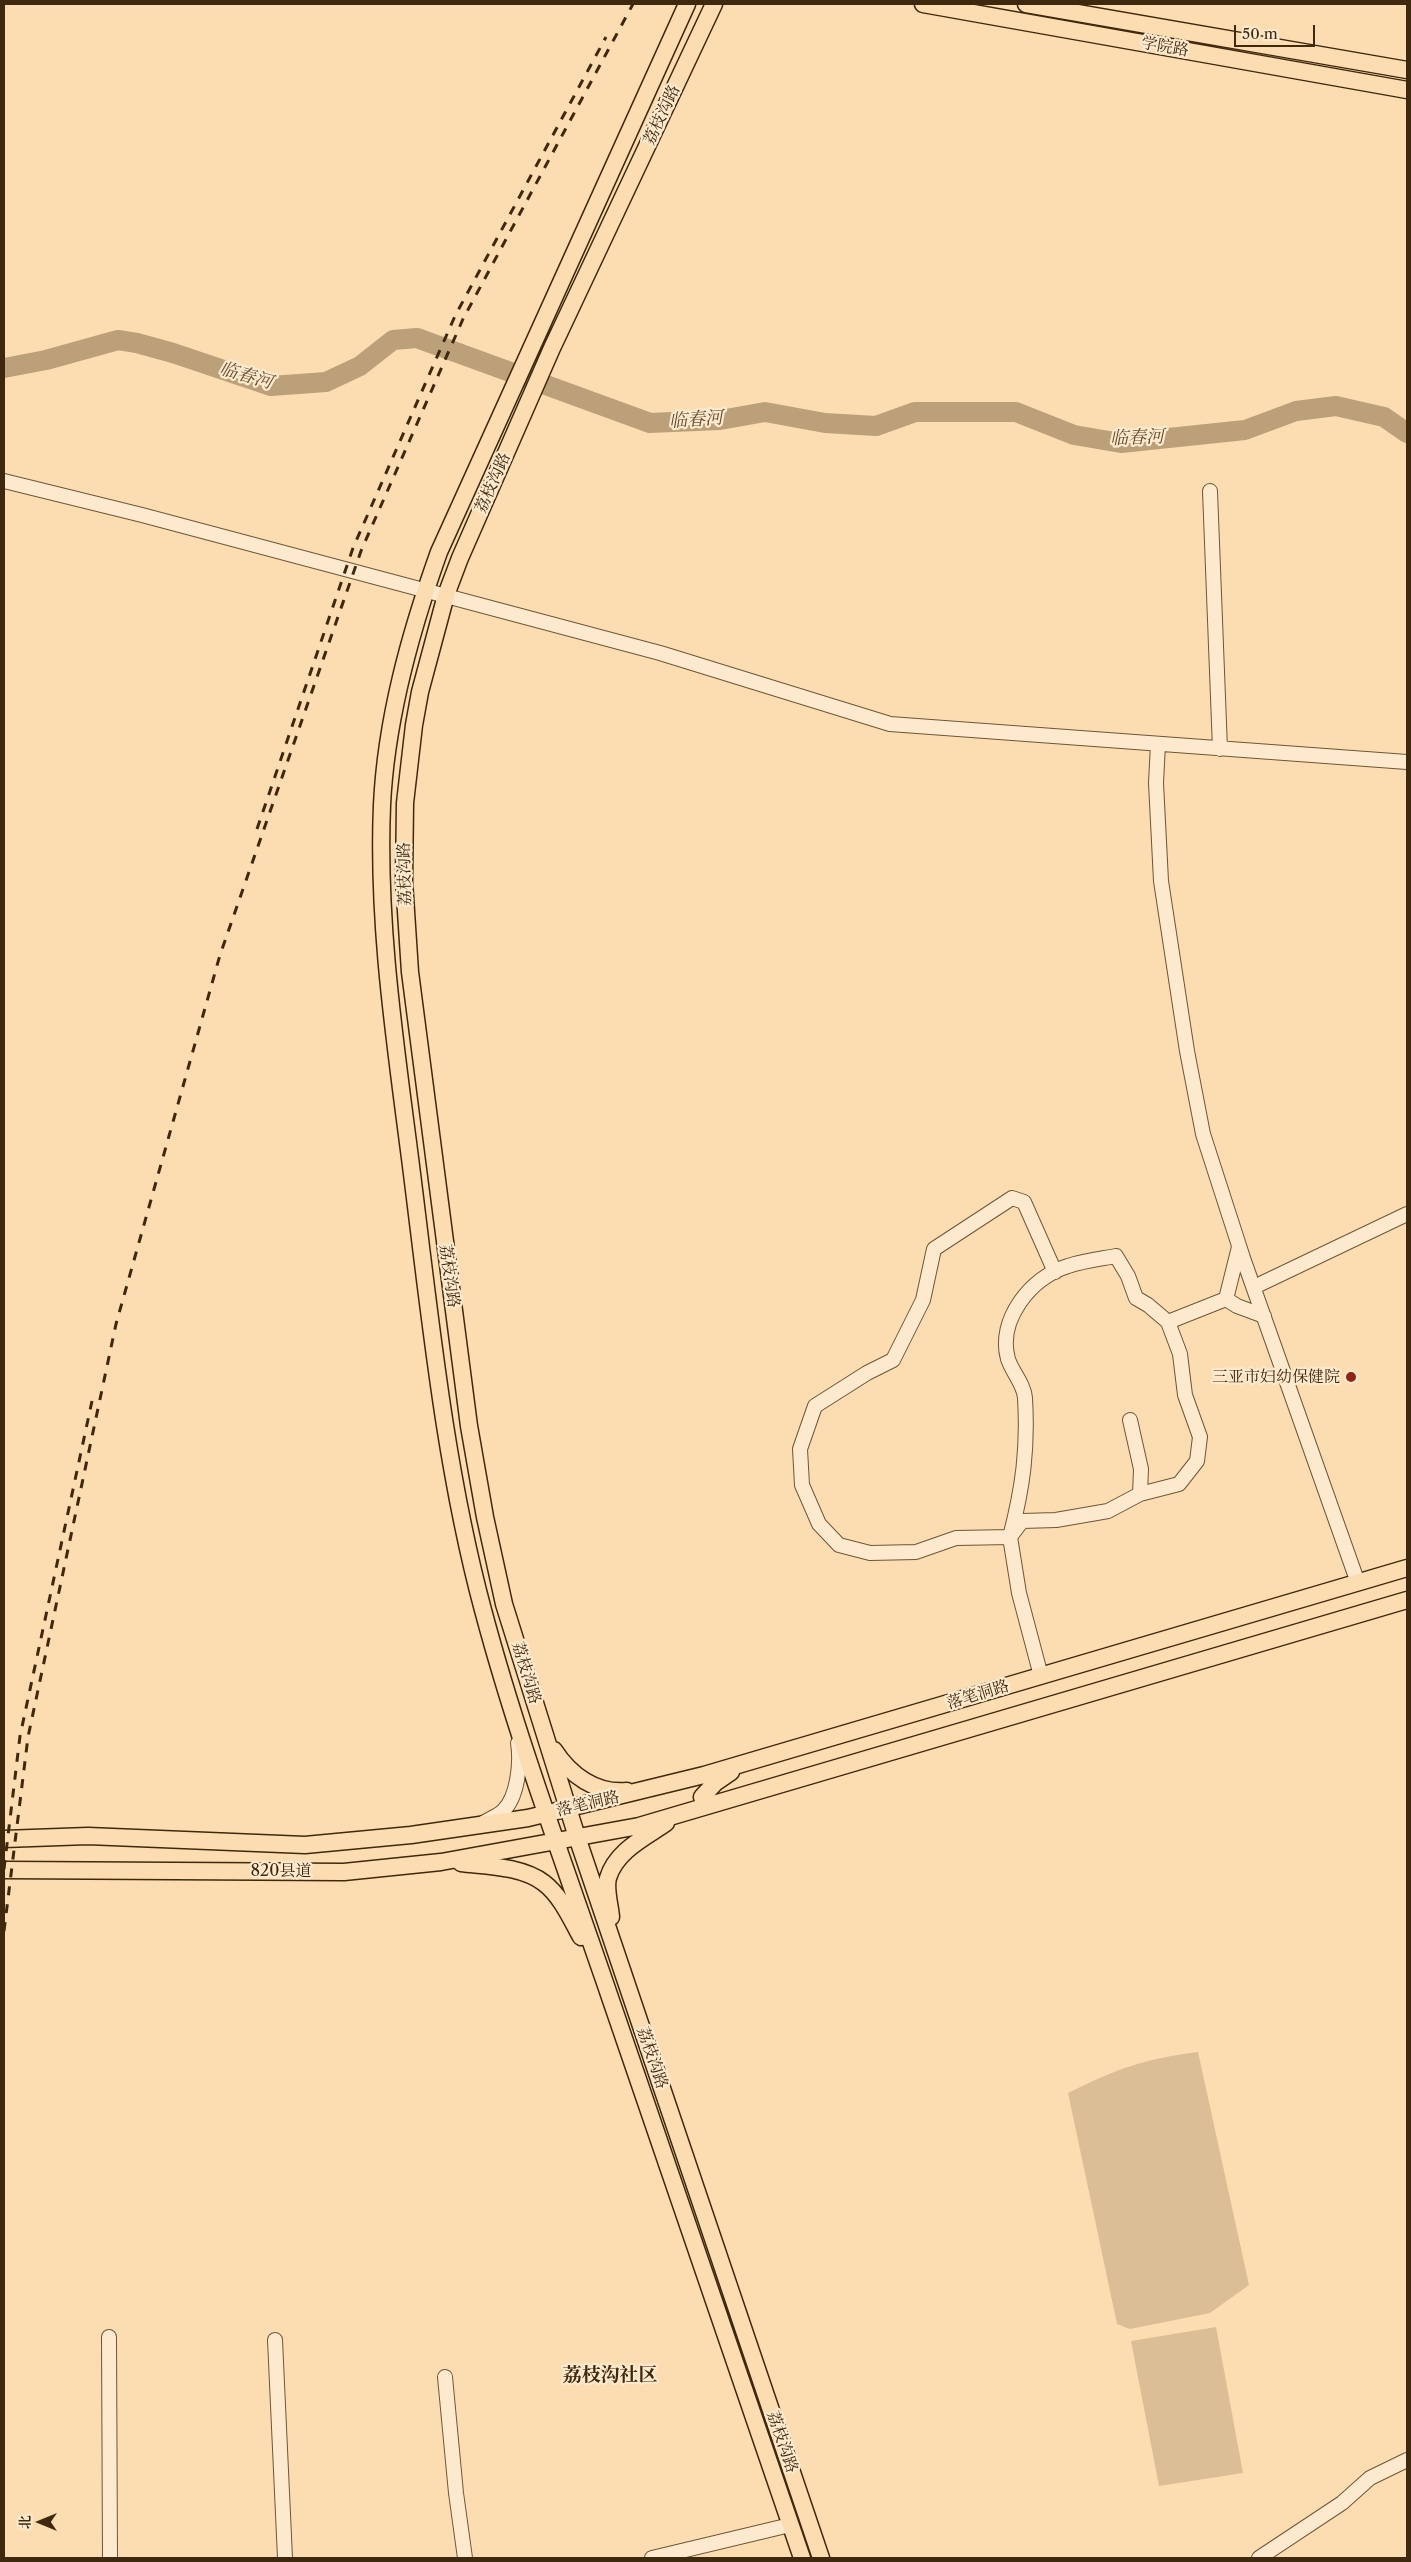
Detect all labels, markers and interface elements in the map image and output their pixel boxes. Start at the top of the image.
scale bar [1236,15,1317,47]
text: 50 m [1242,24,1278,43]
street label: 学院路 [1140,33,1190,61]
street label: 荔枝沟路 [640,82,684,148]
water label: 临春河 [217,358,275,394]
water label: 临春河 [668,407,724,433]
water label: 临春河 [1110,426,1164,450]
street label: 荔枝沟路 [471,450,515,516]
street label: 荔枝沟路 [395,842,415,906]
street label: 荔枝沟路 [435,1243,463,1309]
place label: 三亚市妇幼保健院 [1212,1367,1340,1387]
marker: 三亚市妇幼保健院 [1344,1370,1358,1384]
street label: 荔枝沟路 [507,1640,545,1706]
street label: 落笔洞路 [945,1676,1011,1714]
street label: 落笔洞路 [555,1787,621,1821]
street label: 820县道 [251,1861,311,1881]
street label: 荔枝沟路 [633,2025,671,2091]
district label: 荔枝沟社区 [563,2365,657,2387]
street label: 荔枝沟路 [763,2409,801,2475]
north arrow [15,2497,65,2547]
text: 北 [16,2515,34,2529]

